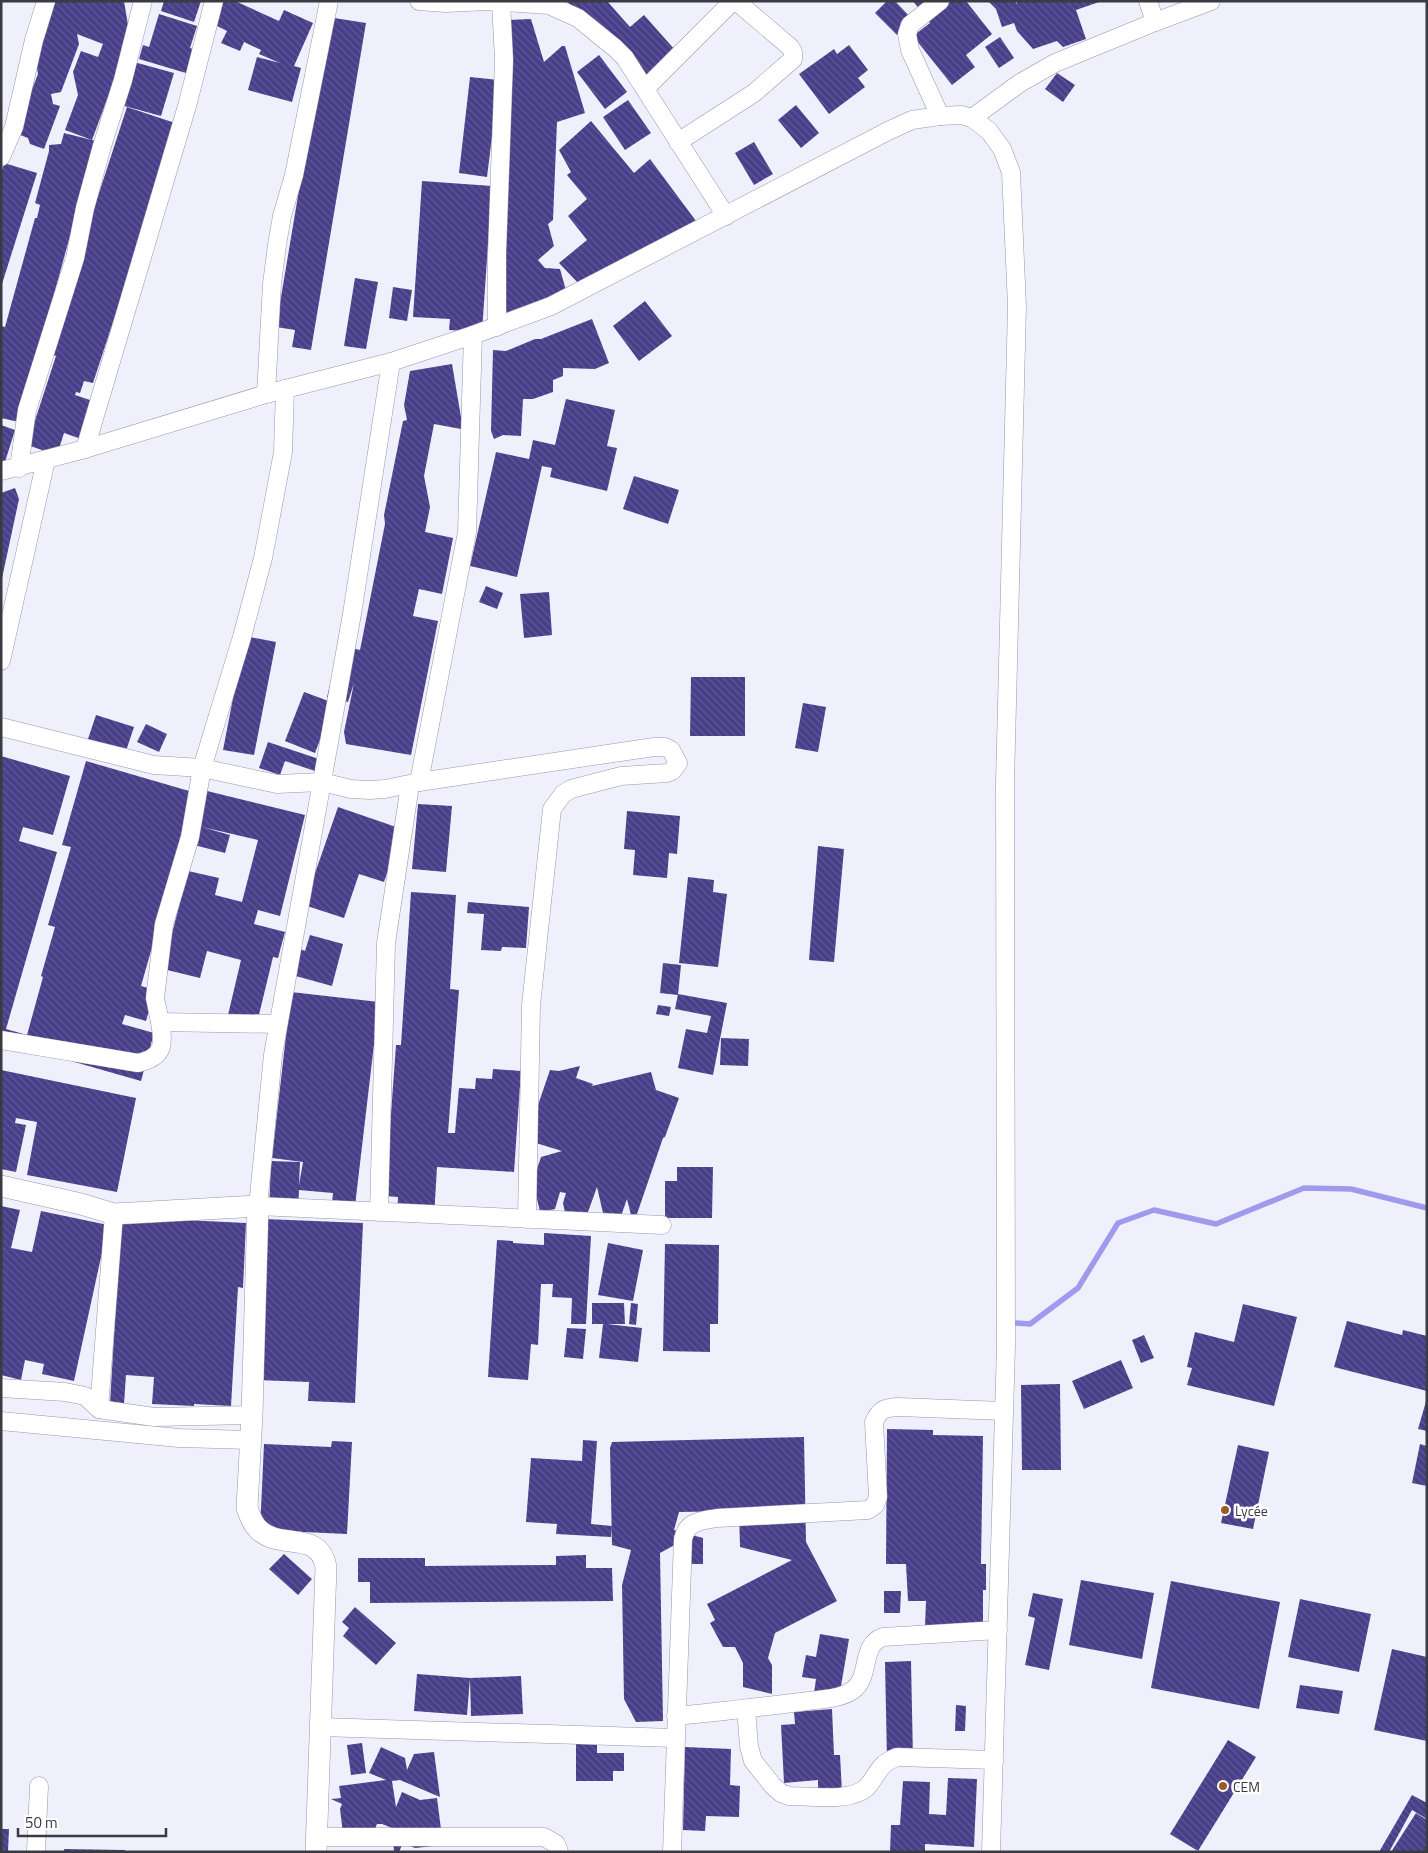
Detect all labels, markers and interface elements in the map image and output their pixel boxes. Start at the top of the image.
place label: Lycée [1235,1500,1268,1521]
marker: Lycée [1219,1504,1231,1516]
place label: CEM [1233,1776,1260,1797]
marker: CEM [1217,1780,1229,1792]
scale bar [18,1806,165,1838]
text: 50 m [25,1811,58,1834]

